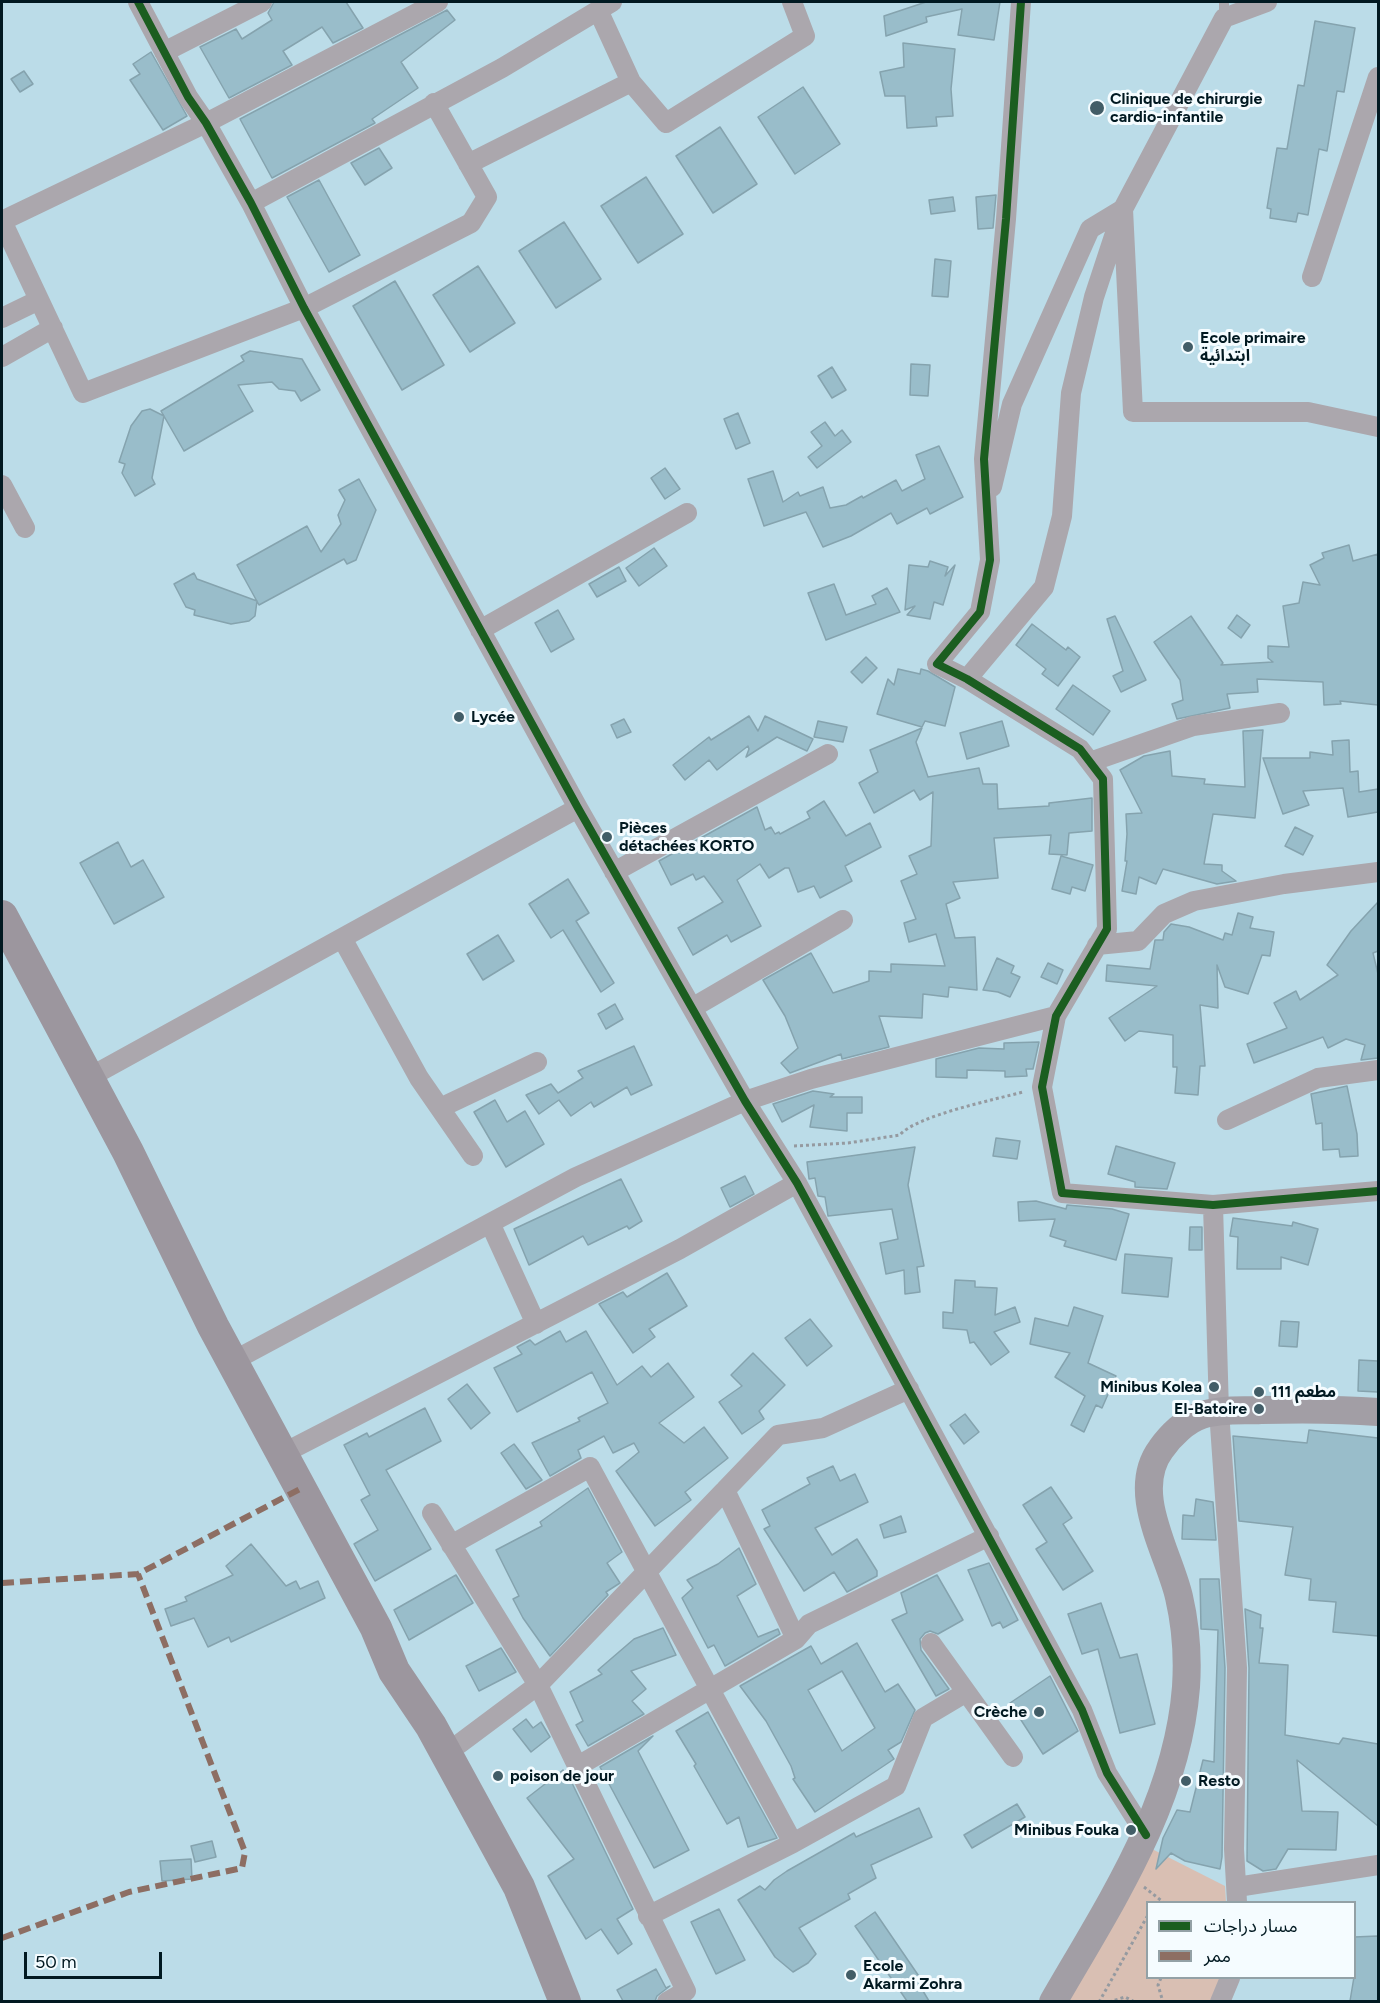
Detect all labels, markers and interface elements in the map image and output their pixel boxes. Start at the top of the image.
place label: Clinique de chirurgie cardio-infantile [1110,89,1262,127]
marker: Clinique de chirurgie cardio-infantile [1088,99,1106,117]
place label: Ecole primaire ابتدائية [1200,328,1306,366]
marker: Ecole primaire ابتدائية [1181,340,1195,354]
place label: Lycée [471,707,515,727]
marker: Lycée [452,710,466,724]
place label: Pièces détachées KORTO [619,818,754,856]
marker: Pièces détachées KORTO [600,830,614,844]
place label: Minibus Kolea [1100,1377,1202,1397]
marker: Minibus Kolea [1207,1380,1221,1394]
place label: مطعم 111 [1271,1382,1336,1402]
marker: مطعم 111 [1252,1385,1266,1399]
place label: El-Batoire [1174,1399,1247,1419]
marker: El-Batoire [1252,1402,1266,1416]
place label: Crèche [974,1702,1027,1722]
marker: Crèche [1032,1705,1046,1719]
place label: poison de jour [510,1766,614,1786]
marker: poison de jour [491,1769,505,1783]
place label: Resto [1198,1771,1240,1791]
marker: Resto [1179,1774,1193,1788]
place label: Minibus Fouka [1014,1820,1119,1840]
marker: Minibus Fouka [1124,1823,1138,1837]
legend [1146,1901,1356,1979]
text: مسار دراجات [1204,1915,1298,1937]
scale bar [27,1940,165,1978]
text: ممر [1204,1945,1231,1967]
text: 50 m [35,1951,77,1973]
place label: Ecole Akarmi Zohra [863,1956,962,1994]
marker: Ecole Akarmi Zohra [844,1968,858,1982]

